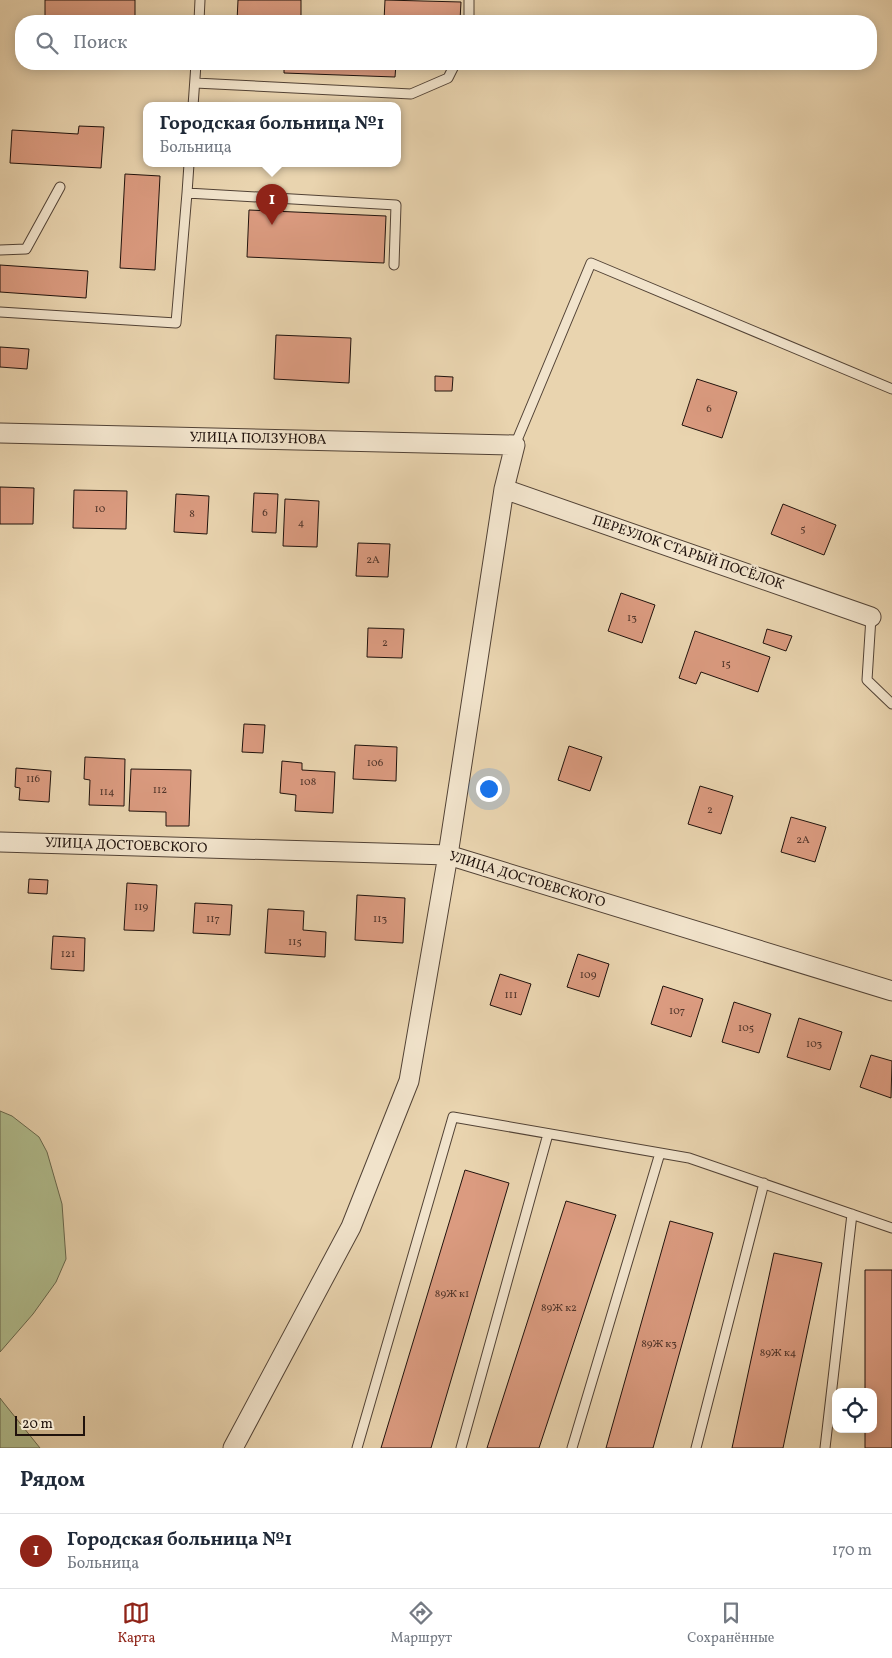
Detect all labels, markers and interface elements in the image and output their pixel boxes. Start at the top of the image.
search box [15,15,877,70]
icon: search [33,29,61,57]
text: Поиск [73,30,127,56]
popup [143,102,401,167]
text: Городская больница №1 [159,111,385,137]
text: Больница [159,137,232,159]
pin: 1 [256,184,288,225]
house number: 6 [706,402,712,417]
street label: УЛИЦА ПОЛЗУНОВА [189,428,327,450]
house number: 10 [95,502,106,517]
house number: 6 [262,506,268,521]
house number: 8 [189,507,195,522]
street label: ПЕРЕУЛОК СТАРЫЙ ПОСЁЛОК [589,510,787,595]
house number: 4 [298,516,305,531]
house number: 5 [800,522,806,537]
house number: 2А [366,553,380,568]
house number: 13 [627,611,637,626]
house number: 2 [382,636,388,651]
house number: 15 [721,657,731,672]
house number: 106 [367,756,384,771]
house number: 116 [26,772,40,787]
house number: 108 [300,775,317,790]
your location [476,776,502,802]
house number: 112 [153,783,167,798]
house number: 114 [99,785,115,800]
house number: 2 [707,803,713,818]
house number: 2А [796,833,810,848]
street label: УЛИЦА ДОСТОЕВСКОГО [44,834,208,858]
street label: УЛИЦА ДОСТОЕВСКОГО [446,847,608,913]
house number: 119 [134,900,148,915]
house number: 117 [206,912,220,927]
house number: 113 [373,912,387,927]
house number: 115 [288,935,302,950]
house number: 121 [61,947,75,962]
house number: 109 [580,968,597,983]
house number: 111 [505,988,517,1003]
house number: 107 [669,1004,685,1019]
house number: 105 [738,1021,754,1036]
house number: 103 [806,1037,822,1052]
house number: 89Ж к1 [435,1287,469,1302]
house number: 89Ж к2 [541,1301,577,1316]
house number: 89Ж к3 [641,1337,677,1352]
house number: 89Ж к4 [760,1346,797,1361]
map controls [832,1388,877,1433]
button: locate [832,1388,877,1433]
scale bar [15,1413,85,1436]
text: 20 m [22,1415,53,1434]
text: Рядом [20,1466,85,1495]
text: Городская больница №1 [67,1527,292,1553]
text: 1 [33,1540,39,1562]
text: 170 m [832,1540,872,1562]
text: Больница [67,1553,139,1575]
tab: Карта [117,1599,155,1648]
tab: Маршрут [390,1599,452,1648]
tab: Сохранённые [687,1599,775,1648]

